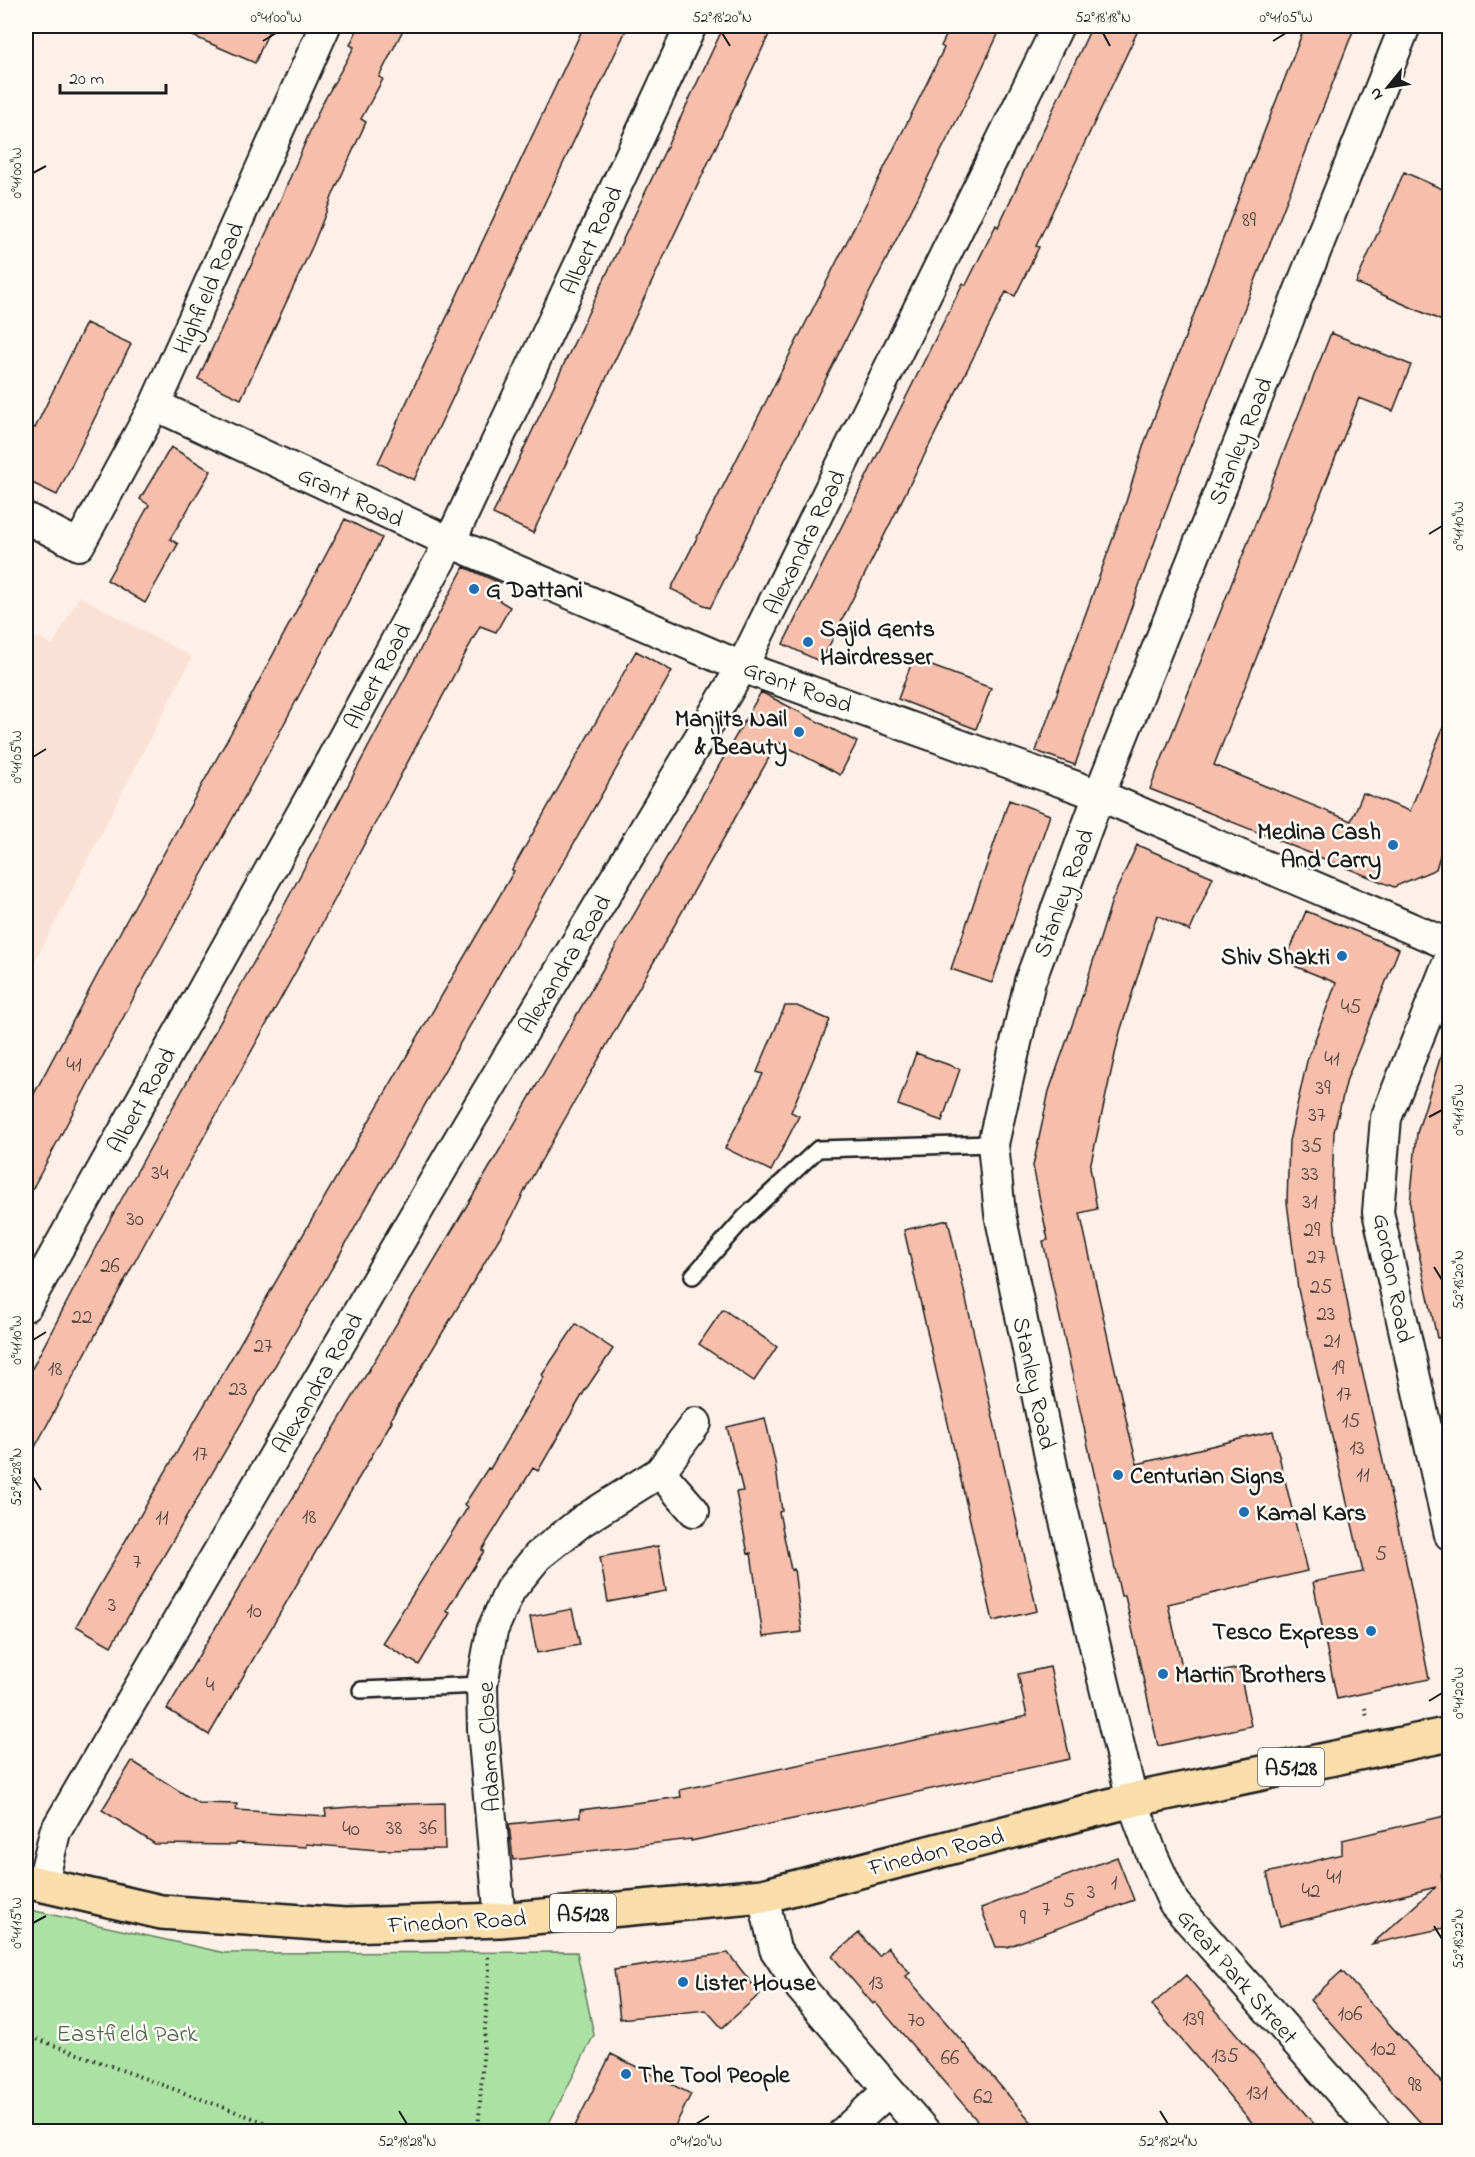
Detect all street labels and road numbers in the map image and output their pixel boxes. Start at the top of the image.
street label: Albert Road [553,181,634,301]
street label: Highfield Road [166,217,255,361]
street label: Stanley Road [1201,373,1285,511]
street label: Grant Road [291,458,409,538]
street label: Alexandra Road [756,464,857,621]
street label: Albert Road [337,617,422,737]
street label: Grant Road [738,652,857,724]
street label: Stanley Road [1026,824,1106,963]
street label: Alexandra Road [511,888,622,1042]
street label: Albert Road [100,1042,187,1160]
street label: Gordon Road [1362,1211,1421,1347]
street label: Alexandra Road [265,1307,374,1461]
street label: Stanley Road [1000,1314,1064,1454]
street label: Adams Close [470,1680,511,1813]
road number: A5128 [1258,1748,1324,1786]
street label: Finedon Road [864,1820,1009,1887]
road number: A5128 [550,1894,616,1932]
street label: Finedon Road [386,1902,528,1945]
street label: Great Park Street [1167,1902,1305,2053]

